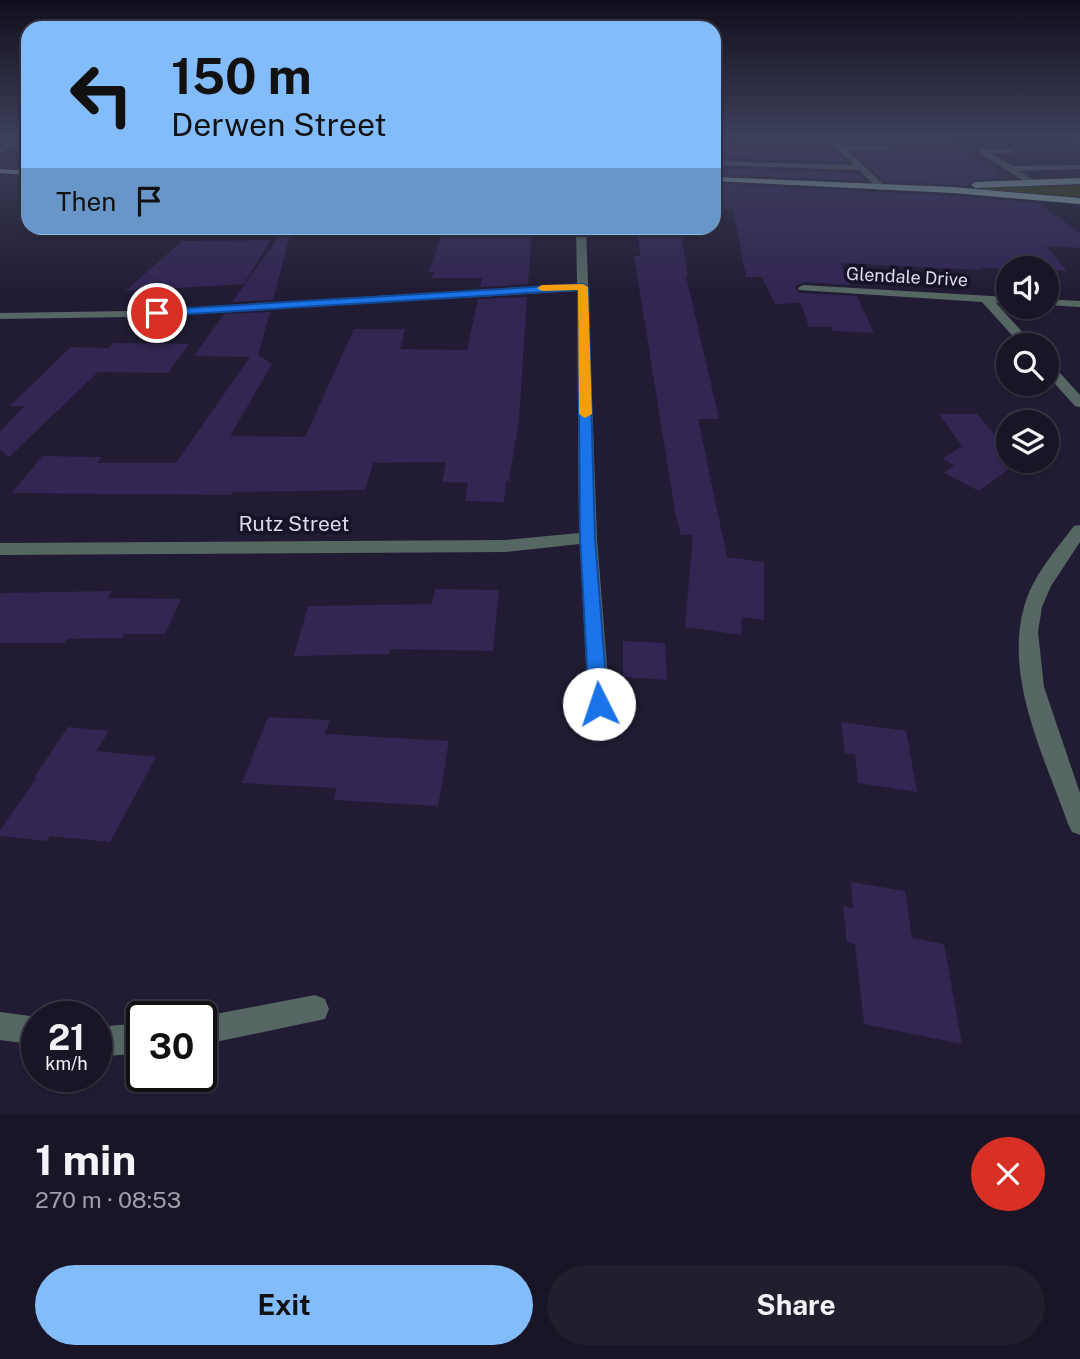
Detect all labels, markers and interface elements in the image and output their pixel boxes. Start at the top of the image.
text: 150 m [171,47,312,105]
icon: left [56,49,147,140]
text: Derwen Street [171,106,387,143]
icon: arrive [130,182,168,220]
text: Then [56,186,116,217]
map controls [996,256,1059,473]
button: sound [996,256,1059,319]
street label: Glendale Drive [846,263,968,290]
pin [127,283,187,343]
icon: arrive [138,294,176,332]
button: search [996,333,1059,396]
button: layers [996,410,1059,473]
street label: Rutz Street [239,511,349,536]
position arrow [562,667,636,741]
speed limit sign: 30 [126,1001,217,1092]
text: 21 [48,1017,85,1058]
text: km/h [45,1053,88,1074]
text: 1 min [35,1135,136,1184]
button: close [971,1137,1045,1211]
text: 270 m · 08:53 [35,1186,181,1213]
button: Exit [35,1265,533,1345]
button: Share [547,1265,1045,1345]

